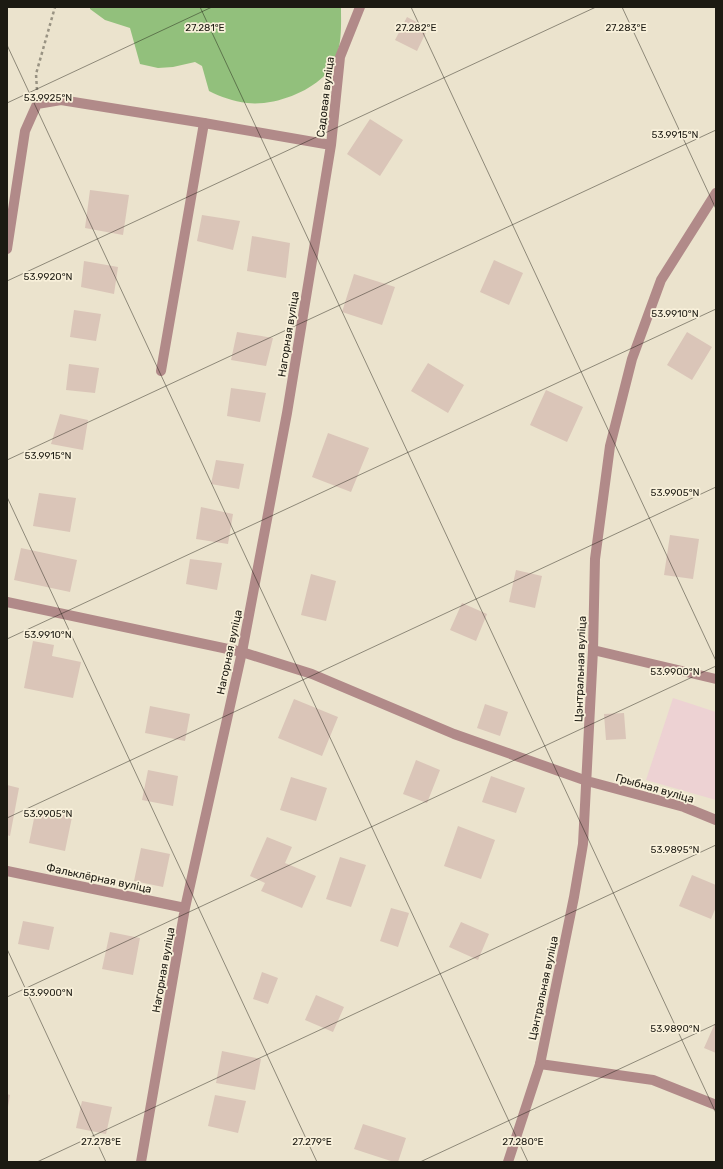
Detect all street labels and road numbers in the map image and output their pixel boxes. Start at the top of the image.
street label: Садовая вуліца [314,56,337,138]
street label: Нагорная вуліца [275,290,302,378]
street label: Нагорная вуліца [214,608,245,696]
street label: Цэнтральная вуліца [572,616,589,722]
street label: Грыбная вуліца [614,771,695,806]
street label: Фальклёрная вуліца [45,861,153,896]
street label: Нагорная вуліца [150,926,177,1014]
street label: Цэнтральная вуліца [526,935,561,1041]

